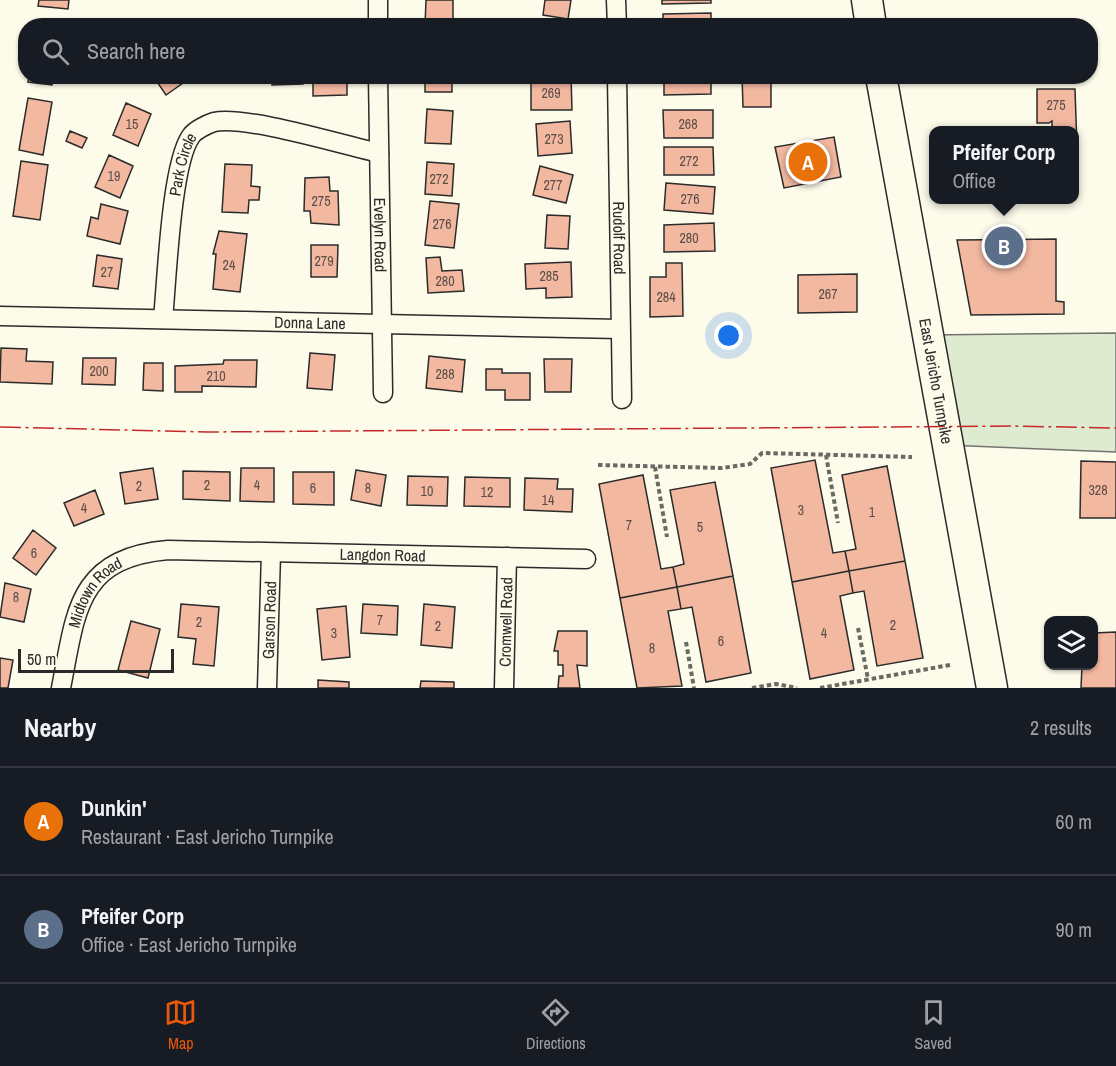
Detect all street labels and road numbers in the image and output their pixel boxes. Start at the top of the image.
street label: Park Circle [163,128,201,198]
street label: Evelyn Road [369,198,392,272]
street label: Rudolf Road [608,201,631,275]
street label: Donna Lane [274,311,346,334]
street label: East Jericho Turnpike [914,317,958,446]
street label: Langdon Road [339,543,426,567]
street label: Midtown Road [63,551,126,630]
street label: Cromwell Road [493,577,518,667]
street label: Garson Road [257,581,281,659]

